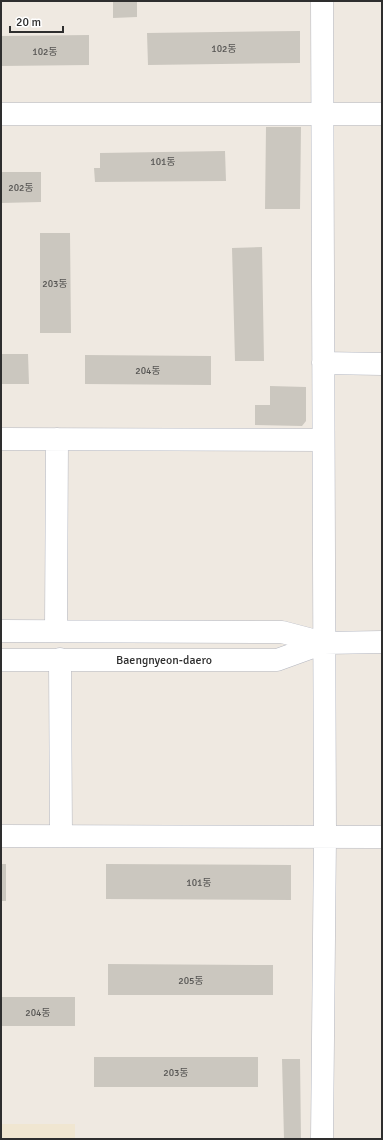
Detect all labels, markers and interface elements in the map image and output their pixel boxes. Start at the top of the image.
scale bar [10,8,63,34]
text: 20 m [16,15,41,30]
house number: 102동 [211,43,237,55]
house number: 102동 [32,46,58,58]
house number: 101동 [150,156,176,168]
house number: 202동 [8,182,34,194]
house number: 203동 [42,278,68,290]
house number: 204동 [135,365,161,377]
street label: Baengnyeon-daero [116,653,212,668]
house number: 101동 [186,877,212,889]
house number: 205동 [178,975,204,987]
house number: 204동 [25,1007,51,1019]
house number: 203동 [163,1067,189,1079]

